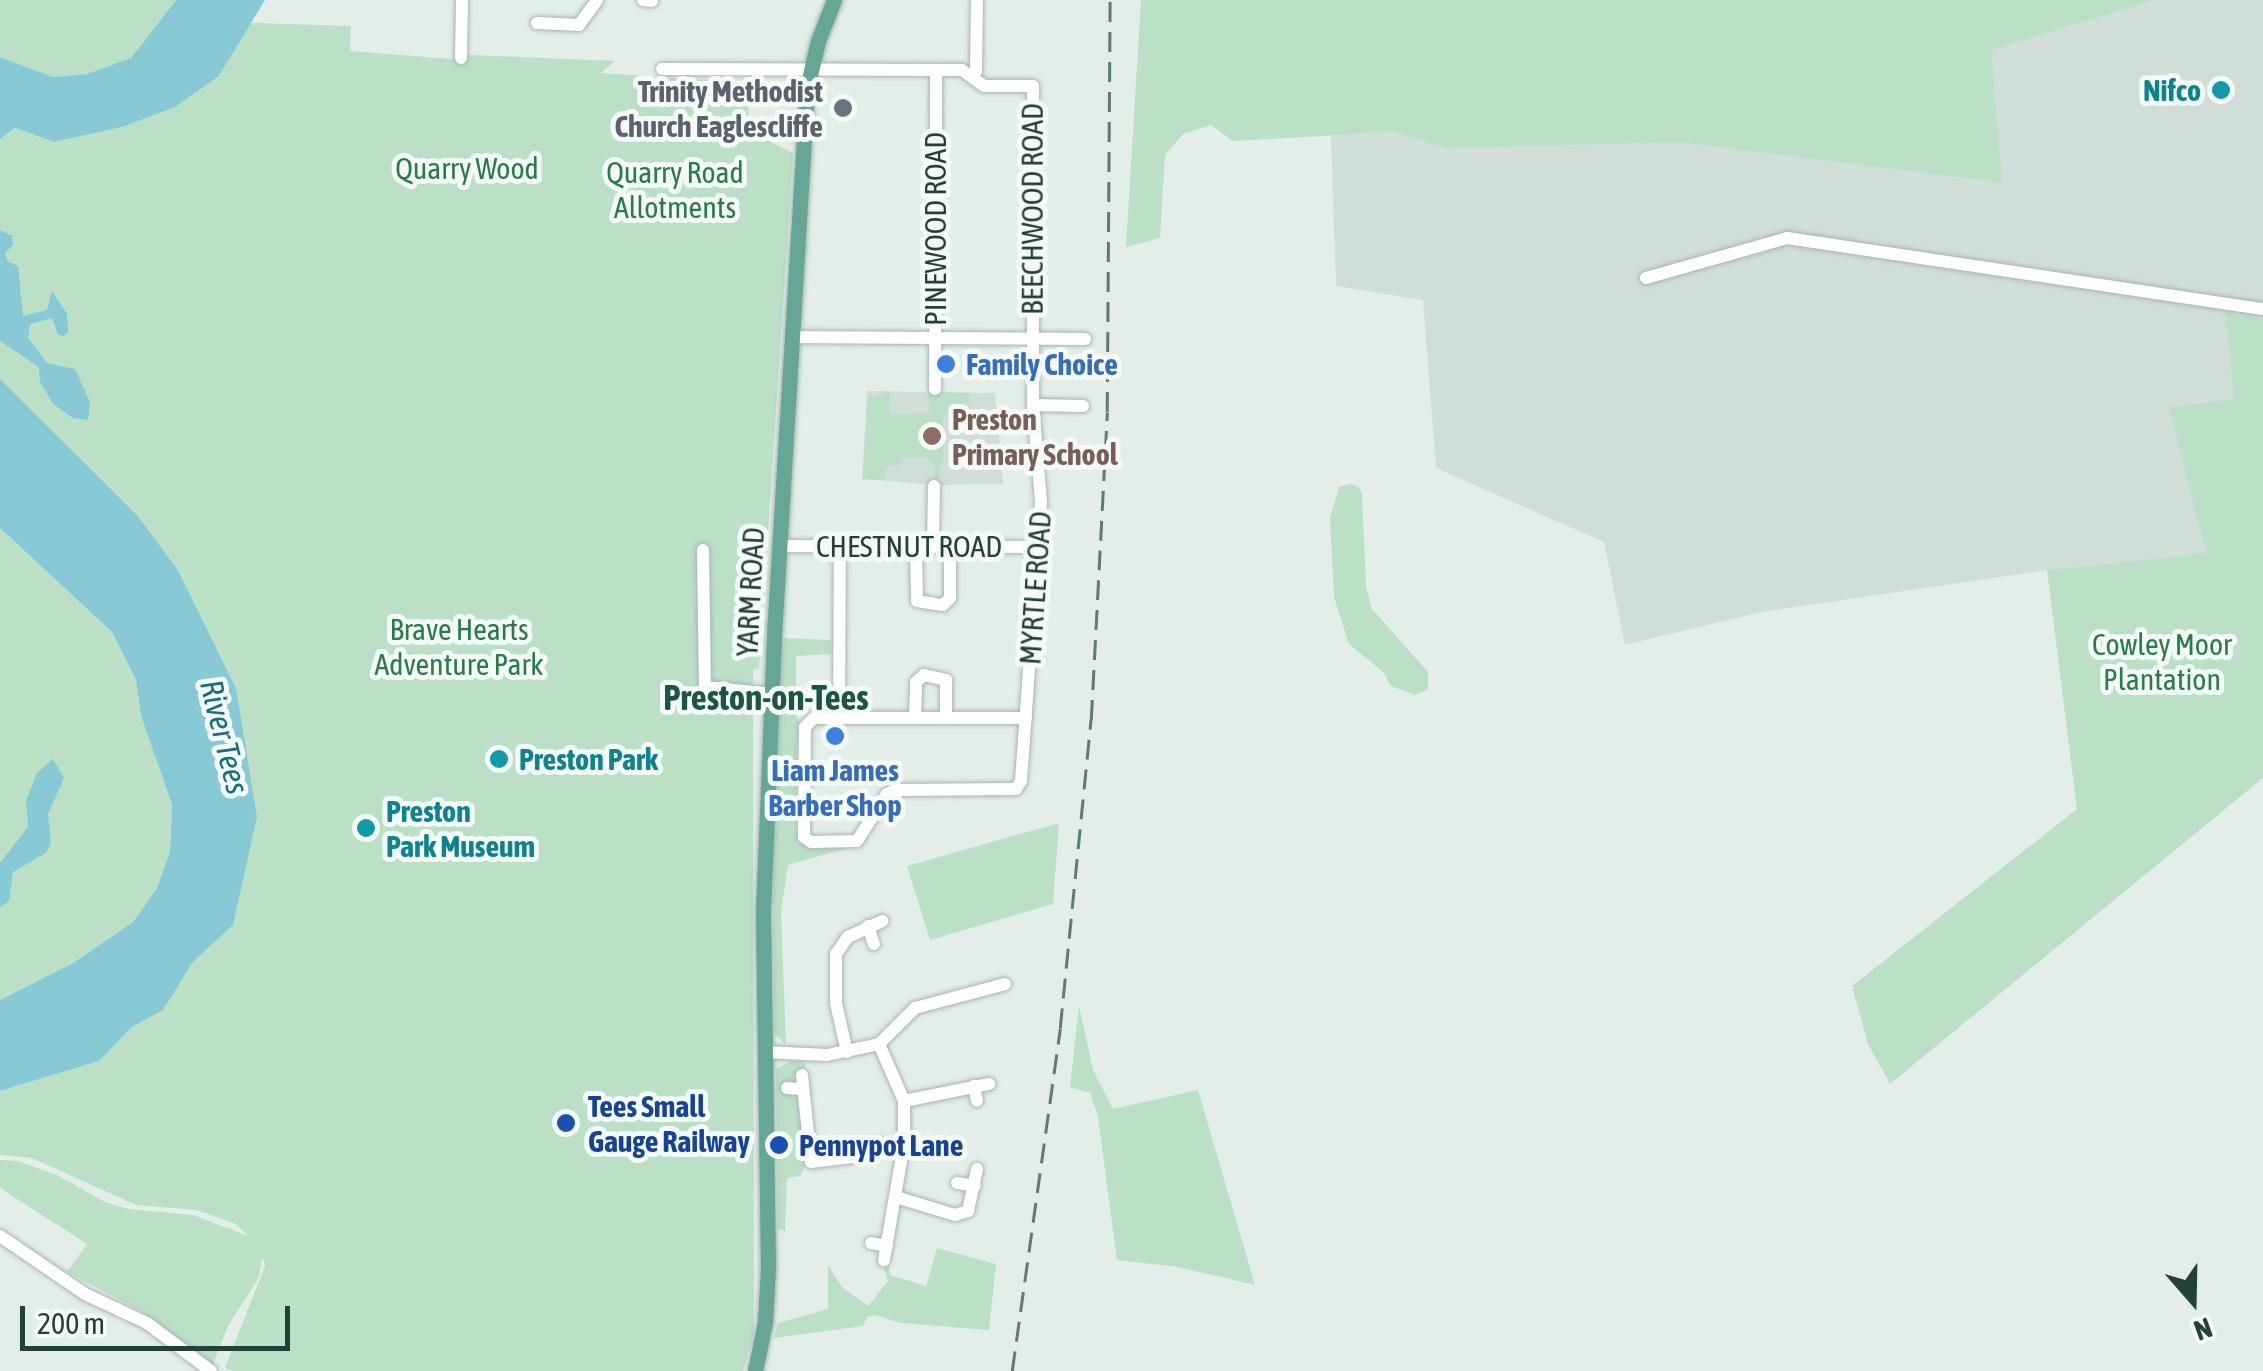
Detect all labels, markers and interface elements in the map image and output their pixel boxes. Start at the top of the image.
place label: Nifco [2143,72,2201,108]
place label: Trinity Methodist Church Eaglescliffe [615,73,823,144]
marker: Nifco [2210,79,2232,101]
marker: Trinity Methodist Church Eaglescliffe [832,97,854,119]
street label: BEECHWOOD ROAD [1014,103,1050,315]
street label: PINEWOOD ROAD [917,132,953,326]
park label: Quarry Wood [395,150,539,186]
park label: Quarry Road Allotments [606,154,744,224]
place label: Family Choice [966,346,1118,382]
marker: Family Choice [935,353,957,375]
place label: Preston Primary School [952,401,1118,472]
marker: Preston Primary School [921,425,943,447]
street label: MYRTLE ROAD [1012,510,1058,666]
street label: YARM ROAD [729,526,771,658]
street label: CHESTNUT ROAD [816,528,1002,564]
park label: Brave Hearts Adventure Park [375,611,543,682]
park label: Cowley Moor Plantation [2092,626,2232,696]
water label: River Tees [191,676,257,798]
district label: Preston-on-Tees [663,676,869,718]
marker: Liam James Barber Shop [824,725,846,747]
place label: Preston Park [519,741,658,777]
marker: Preston Park [488,748,510,770]
place label: Liam James Barber Shop [768,752,902,822]
place label: Preston Park Museum [386,793,535,864]
marker: Preston Park Museum [355,817,377,839]
place label: Tees Small Gauge Railway [588,1088,750,1158]
marker: Tees Small Gauge Railway [553,1110,579,1136]
place label: Pennypot Lane [799,1127,963,1163]
marker: Pennypot Lane [768,1134,790,1156]
north arrow [2143,1251,2243,1351]
scale bar [25,1286,295,1348]
text: 200 m [37,1306,105,1340]
text: N [2190,1311,2217,1347]

